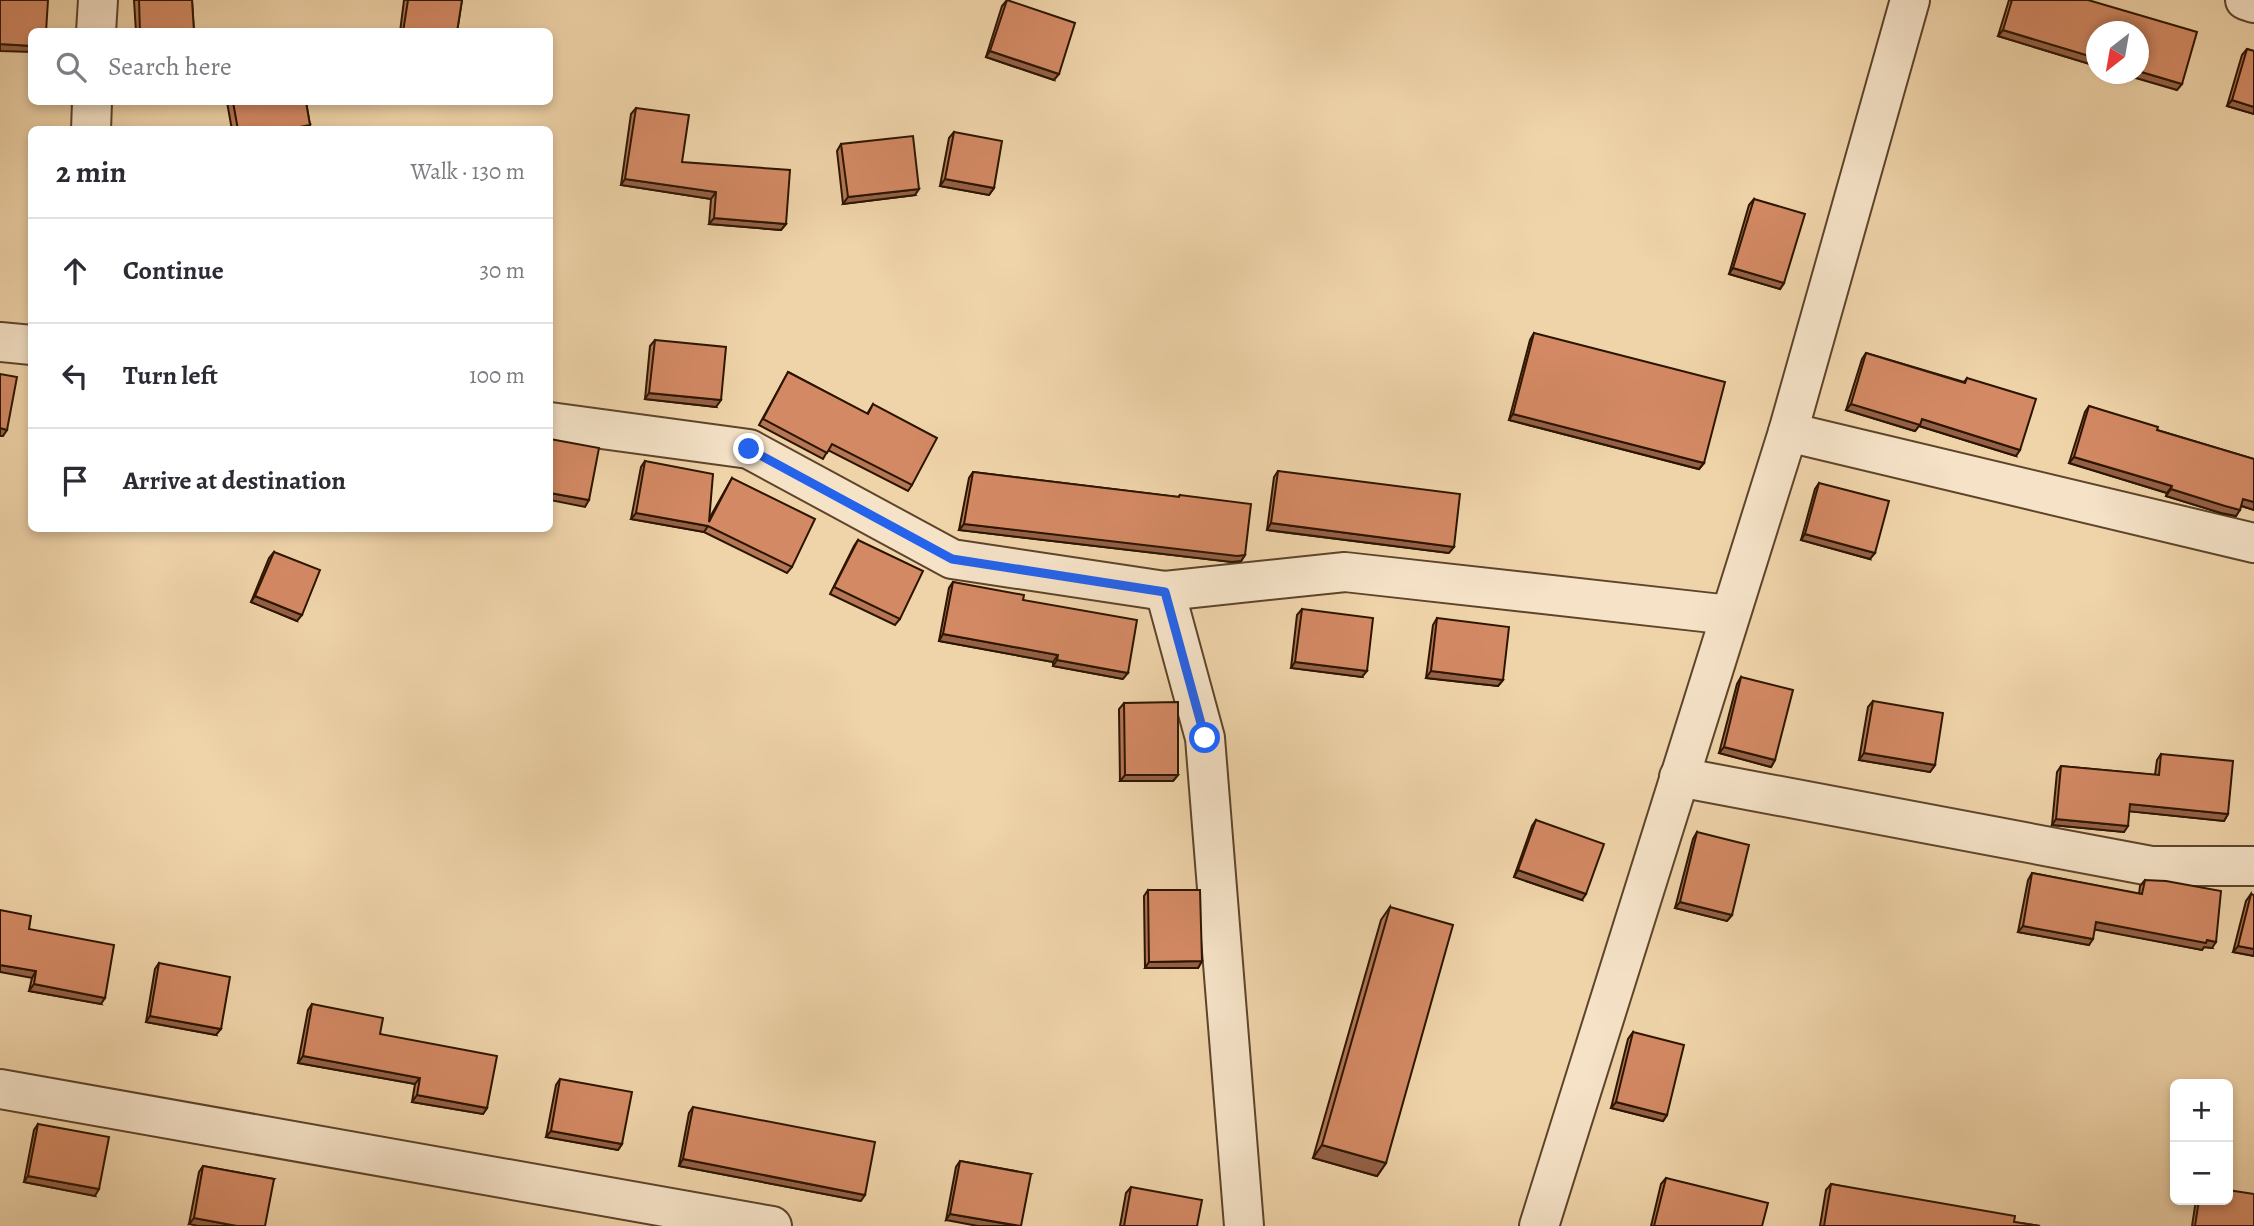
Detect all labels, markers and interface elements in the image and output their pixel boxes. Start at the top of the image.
north arrow [2086,21,2149,84]
search box [28,28,553,105]
icon: search [52,48,90,86]
text: Search here [108,49,232,84]
text: 2 min [56,152,126,192]
text: Walk · 130 m [411,156,525,187]
icon: ahead [56,252,94,290]
text: Continue [123,253,224,288]
text: 30 m [479,255,525,286]
icon: left [56,357,94,395]
text: Turn left [123,358,218,393]
text: 100 m [469,360,525,391]
route end [733,433,764,464]
icon: arrive [56,462,94,500]
text: Arrive at destination [123,463,346,498]
route start [1189,722,1220,753]
map controls [2170,1079,2233,1205]
button: + [2170,1079,2233,1142]
button: − [2170,1142,2233,1205]

